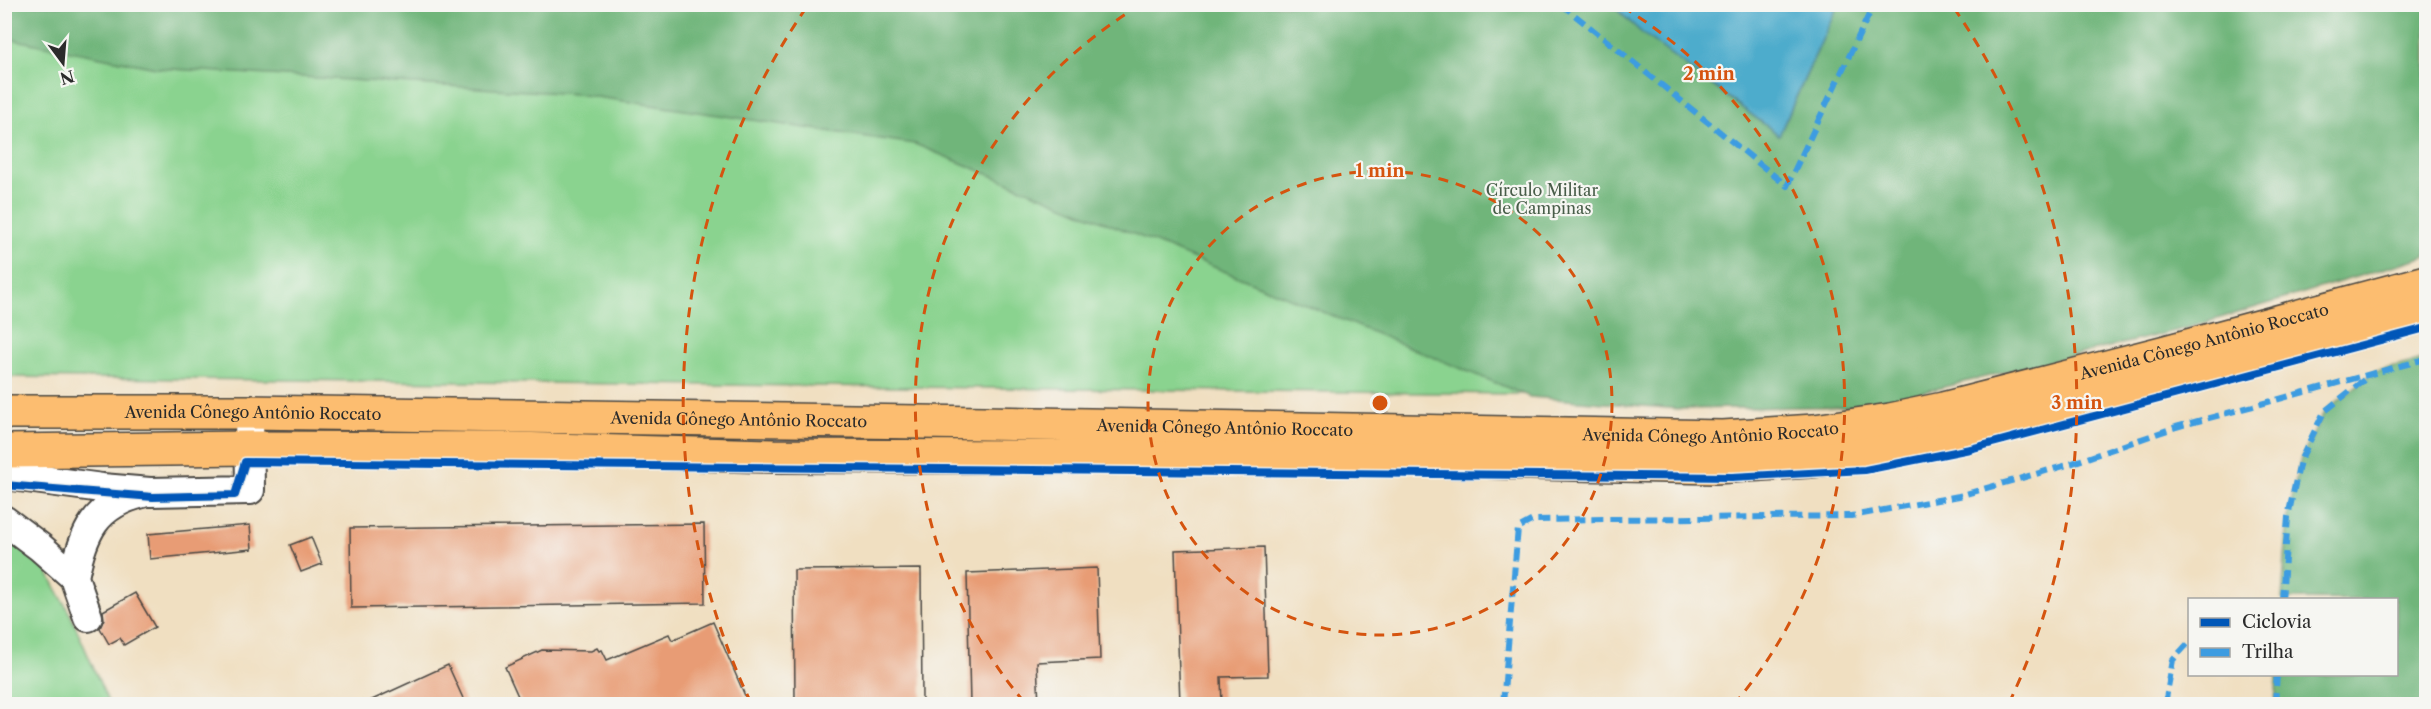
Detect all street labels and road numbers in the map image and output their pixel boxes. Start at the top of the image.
street label: Avenida Cônego Antônio Roccato [2076,299,2331,384]
street label: Avenida Cônego Antônio Roccato [124,402,382,424]
street label: Avenida Cônego Antônio Roccato [609,407,868,431]
street label: Avenida Cônego Antônio Roccato [1095,415,1354,440]
street label: Avenida Cônego Antônio Roccato [1581,418,1840,447]

